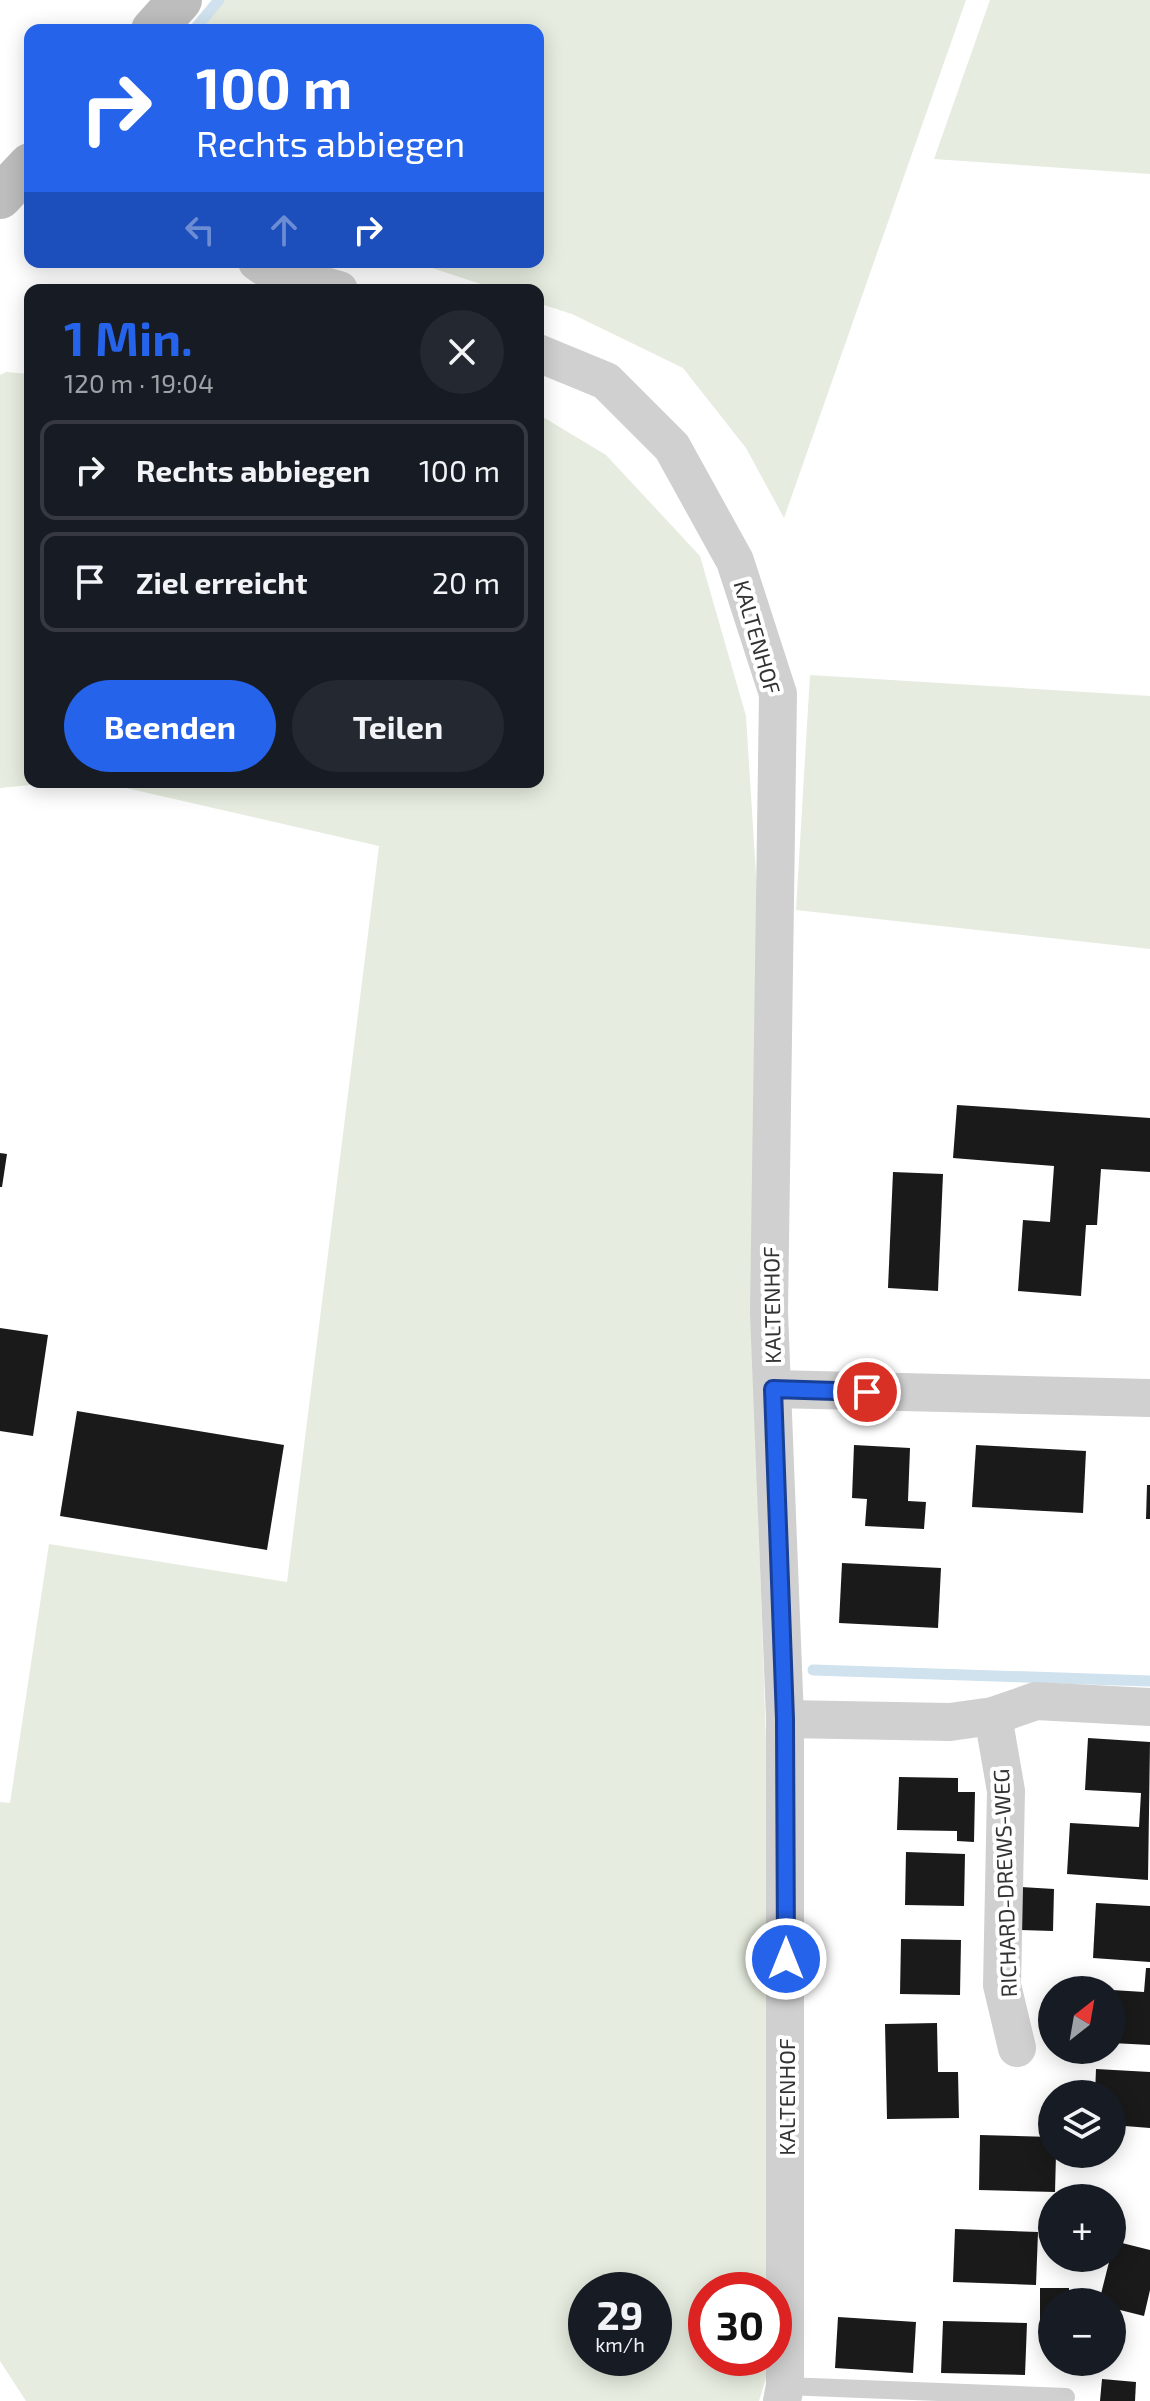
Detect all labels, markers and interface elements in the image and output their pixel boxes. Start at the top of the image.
text: 100 m [196,53,352,120]
icon: right [64,56,168,160]
text: Rechts abbiegen [196,121,465,164]
icon: left [178,208,222,252]
icon: ahead [262,208,306,252]
icon: right [346,208,390,252]
text: 1 Min. [64,308,193,366]
button: close [420,310,504,394]
text: 120 m · 19:04 [64,367,214,398]
icon: right [68,448,112,492]
text: Rechts abbiegen [136,452,370,488]
text: 100 m [419,452,500,488]
icon: arrive [68,560,112,604]
text: Ziel erreicht [136,564,308,600]
text: 20 m [432,564,500,600]
street label: KALTENHOF [729,577,787,697]
button: Beenden [64,680,276,772]
button: Teilen [292,680,504,772]
street label: KALTENHOF [757,1246,785,1364]
pin [833,1358,901,1426]
icon: arrive [845,1370,889,1414]
street label: RICHARD-DREWS-WEG [987,1768,1021,1998]
position arrow [744,1917,828,2001]
north arrow [1038,1976,1126,2064]
map controls [1038,1976,1126,2376]
street label: KALTENHOF [773,2038,799,2156]
button: layers [1038,2080,1126,2168]
button: + [1038,2184,1126,2272]
speed limit sign: 30 [688,2272,792,2376]
button: − [1038,2288,1126,2376]
text: 29 [597,2290,643,2338]
text: km/h [595,2332,645,2356]

